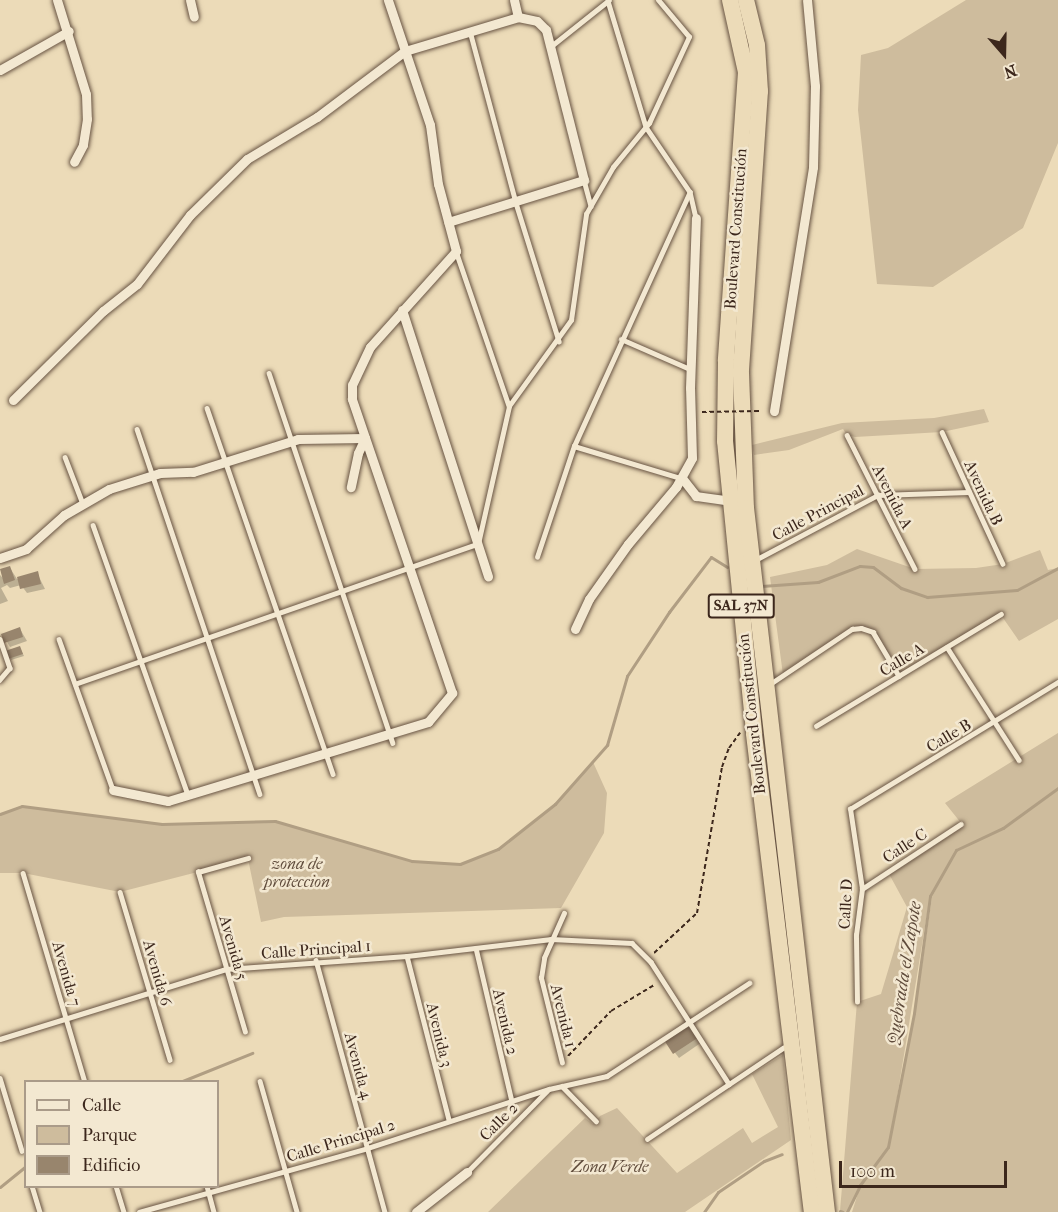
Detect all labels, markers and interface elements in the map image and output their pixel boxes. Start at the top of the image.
north arrow [974,24,1034,84]
text: N [1001,60,1019,82]
street label: Boulevard Constitución [721,148,751,310]
street label: Avenida B [960,457,1006,529]
street label: Avenida A [868,462,916,532]
street label: Calle Principal [769,481,867,545]
road number: SAL 37N [706,594,776,618]
street label: Boulevard Constitución [734,633,770,795]
street label: Calle A [876,639,928,681]
street label: Calle B [923,715,975,757]
street label: Calle C [879,825,931,867]
park label: zona de proteccion [264,854,330,892]
street label: Calle D [835,878,857,930]
water label: Quebrada el Zapote [883,900,927,1046]
street label: Avenida 5 [215,914,251,982]
street label: Calle Principal 1 [260,937,372,963]
street label: Avenida 6 [138,938,176,1008]
street label: Avenida 7 [48,939,84,1009]
street label: Avenida 1 [546,982,580,1050]
street label: Avenida 2 [488,987,522,1057]
street label: Avenida 3 [422,1001,456,1069]
street label: Avenida 4 [340,1030,376,1102]
legend [24,1080,219,1188]
text: Calle [82,1095,121,1116]
street label: Calle 2 [476,1099,522,1145]
street label: Calle Principal 2 [284,1115,398,1167]
text: Parque [82,1125,137,1146]
scale bar [842,1149,1010,1187]
text: Edificio [82,1155,140,1176]
park label: Zona Verde [572,1157,648,1177]
text: 100 m [850,1161,895,1182]

